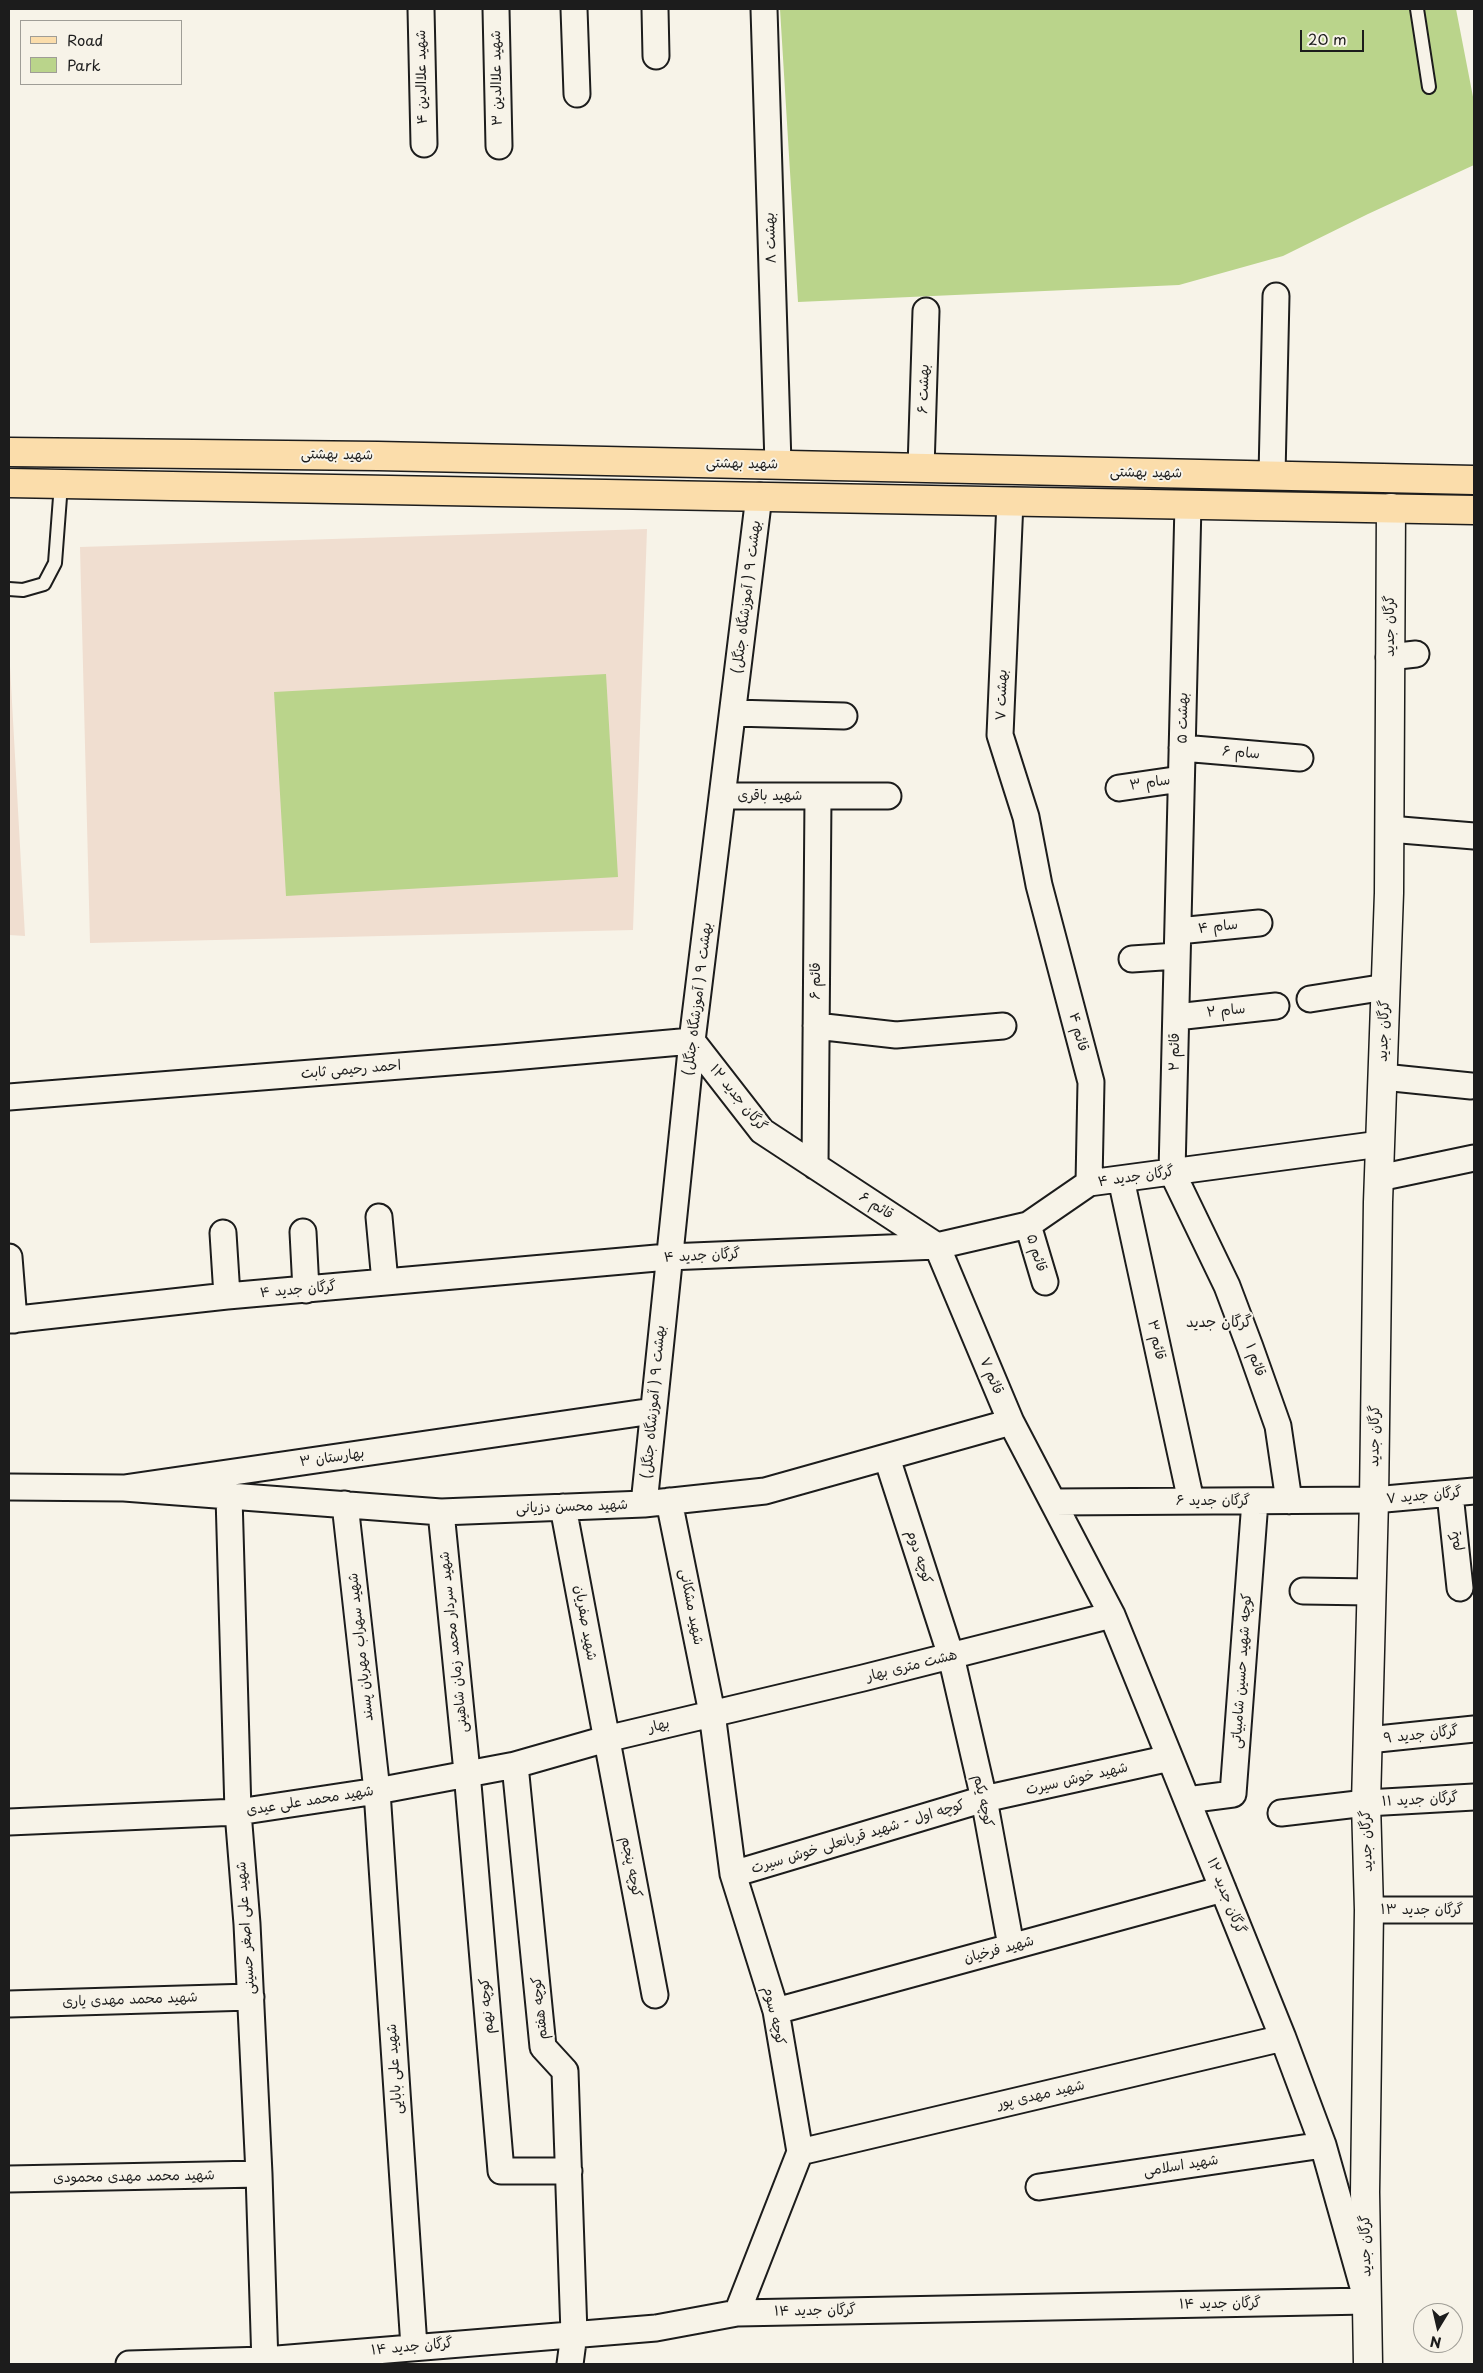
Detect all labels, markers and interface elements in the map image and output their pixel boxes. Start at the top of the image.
legend [20,20,182,85]
scale bar [1303,20,1367,52]
text: 20 m [1308,27,1347,50]
text: Road [67,28,103,51]
street label: ۴ شهید علاالدین [413,30,431,124]
street label: ۳ شهید علاالدین [488,30,506,126]
text: Park [67,53,101,76]
street label: ۸ بهشت [762,212,780,264]
street label: ۶ بهشت [915,364,933,414]
street label: شهید بهشتی [301,446,373,464]
street label: شهید بهشتی [706,455,778,473]
street label: شهید بهشتی [1110,464,1182,482]
street label: بهشت ۹ ( آموزشگاه جنگل) [729,520,765,674]
street label: گرگان جدید [1382,595,1398,657]
street label: بهشت ۷ [993,669,1011,721]
street label: بهشت ۵ [1174,692,1192,744]
street label: ۶ سام [1221,743,1261,763]
street label: ۳ سام [1129,772,1171,794]
street label: شهید باقری [738,788,802,804]
street label: ۴ سام [1197,917,1239,937]
street label: بهشت ۹ ( آموزشگاه جنگل) [680,922,716,1076]
street label: قائم ۶ [807,962,825,1000]
street label: گرگان جدید [1375,1000,1393,1062]
street label: ۲ سام [1206,1001,1246,1021]
street label: قائم ۴ [1065,1011,1091,1053]
street label: ۲ قائم [1166,1033,1184,1071]
street label: احمد رحیمی ثابت [300,1057,402,1083]
street label: گرگان جدید ۱۲ [706,1061,770,1135]
street label: گرگان جدید ۴ [1097,1163,1175,1191]
street label: ۶ قائم [856,1189,896,1223]
street label: ۵ قائم [1022,1232,1050,1274]
street label: گرگان جدید ۴ [663,1246,741,1266]
street label: گرگان جدید ۴ [259,1278,337,1302]
district label: گرگان جدید [1186,1314,1252,1332]
street label: ۳ قائم [1144,1319,1168,1361]
street label: بهشت ۹ ( آموزشگاه جنگل) [639,1325,669,1479]
street label: ۱ قائم [1242,1341,1268,1379]
street label: ۷ قائم [976,1355,1006,1397]
street label: گرگان جدید [1366,1405,1384,1467]
street label: بهارستان ۳ [299,1445,365,1471]
street label: گرگان جدید ۷ [1385,1484,1463,1508]
street label: گرگان جدید ۶ [1176,1493,1250,1509]
street label: شهید محسن دزیانی [516,1497,628,1517]
street label: کوچه دوم [902,1528,936,1586]
street label: یکم [1446,1530,1464,1552]
street label: شهید سردار محمد زمان شاهینی [436,1550,472,1734]
street label: شهید مشکانی [675,1568,707,1646]
street label: شهید سهراب مهربان پسند [345,1572,377,1722]
street label: شهید صفریان [570,1584,600,1662]
street label: کوچه شهید حسین شامبیاتی [1228,1593,1256,1749]
street label: هشت متری بهار [865,1647,959,1685]
street label: بهار [647,1715,671,1737]
street label: گرگان جدید ۹ [1383,1723,1459,1747]
street label: شهید خوش سیرت [1024,1759,1130,1799]
street label: کوچه یکم [969,1773,997,1829]
street label: شهید محمد علی عیدی [245,1783,375,1819]
street label: گرگان جدید ۱۱ [1381,1790,1459,1810]
street label: کوچه اول - شهید قربانعلی خوش سیرت [749,1796,967,1878]
street label: گرگان جدید [1358,1810,1376,1872]
street label: کوچه پنجم [617,1835,645,1899]
street label: گرگان جدید ۱۲ [1203,1855,1249,1937]
street label: شهید علی اصغر حسینی [233,1861,259,1995]
street label: گرگان جدید ۱۳ [1381,1902,1463,1918]
street label: شهید فرخیان [962,1933,1036,1967]
street label: کوچه هفتم [528,1976,552,2040]
street label: کوچه نهم [476,1977,498,2035]
street label: کوچه سوم [759,1985,789,2047]
street label: شهید محمد مهدی یاری [62,1989,198,2011]
street label: شهید علی بابایی [383,2023,407,2115]
street label: شهید مهدی پور [996,2077,1086,2113]
street label: شهید اسلامی [1142,2152,1220,2180]
street label: شهید محمد مهدی محمودی [53,2167,215,2187]
street label: گرگان جدید [1357,2215,1375,2277]
street label: گرگان جدید ۱۴ [1179,2295,1261,2313]
street label: گرگان جدید ۱۴ [774,2302,856,2320]
north arrow [1413,2303,1463,2353]
text: N [1429,2331,1443,2354]
street label: گرگان جدید ۱۴ [371,2335,453,2359]

